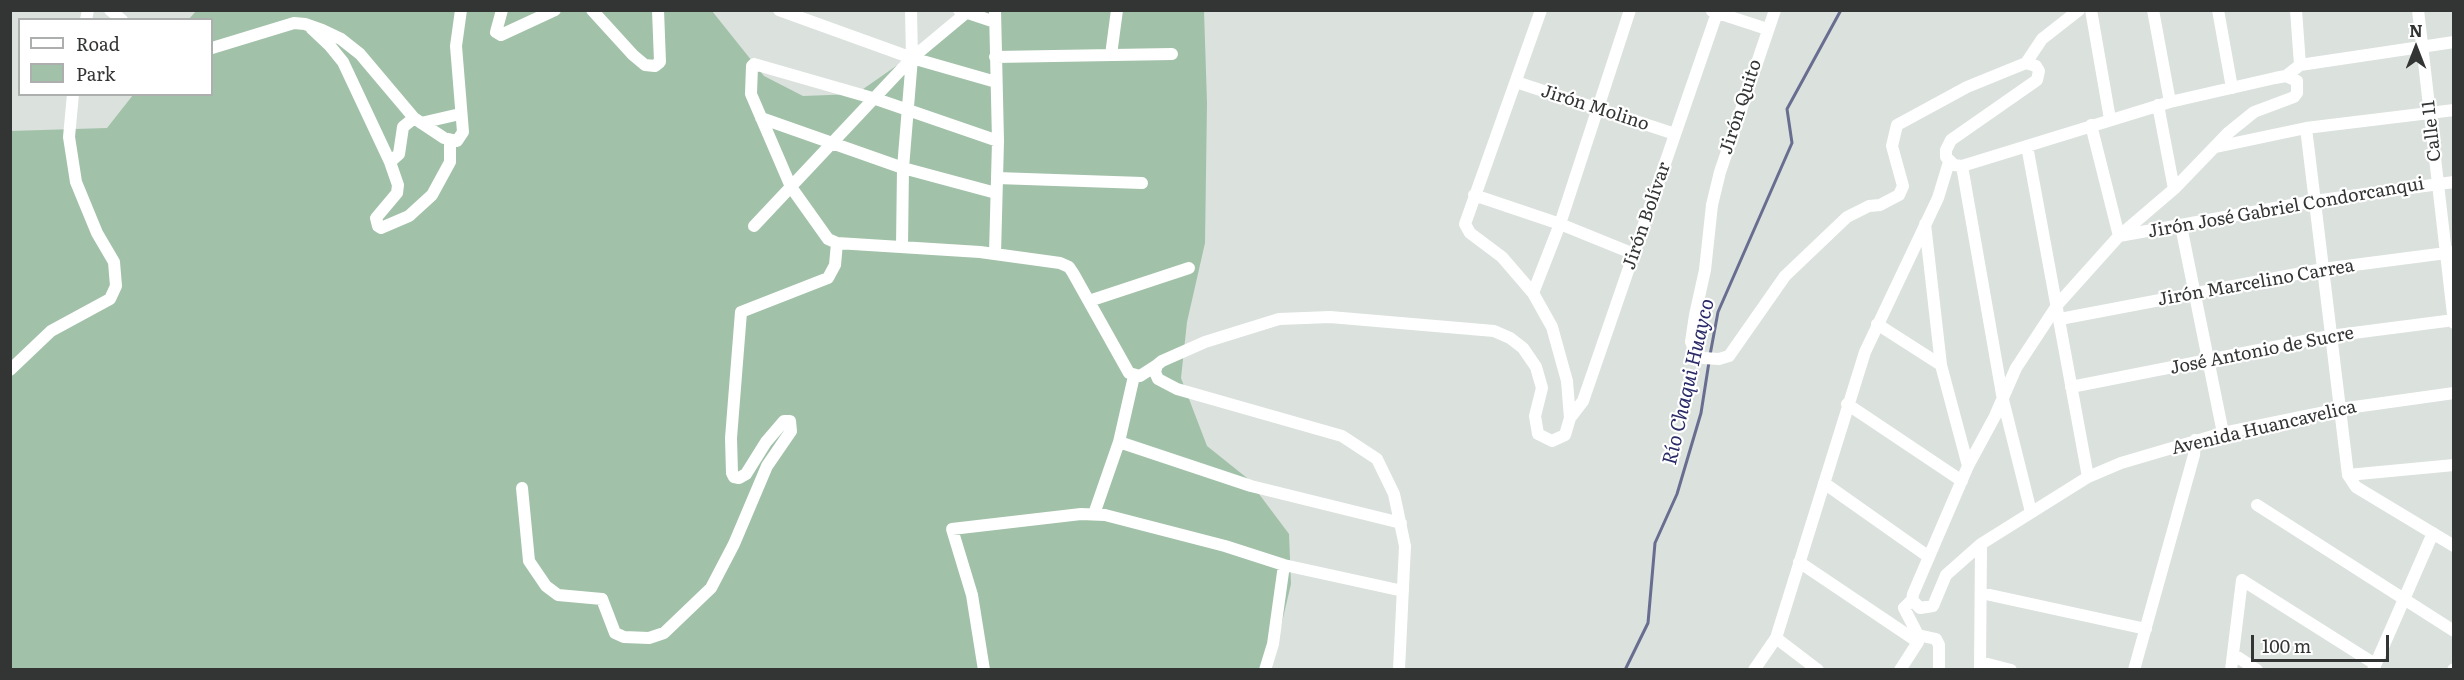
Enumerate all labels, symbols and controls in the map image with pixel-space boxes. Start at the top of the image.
legend [18,18,213,96]
north arrow [2386,18,2446,78]
text: N [2409,18,2423,42]
text: Road [76,30,120,57]
street label: Jirón Quito [1716,57,1766,157]
text: Park [76,60,115,87]
street label: Jirón Molino [1538,80,1652,136]
street label: Calle 11 [2418,99,2446,163]
street label: Jirón Bolívar [1619,159,1675,273]
street label: Jirón José Gabriel Condorcanqui [2146,173,2426,243]
street label: Jirón Marcelino Carrea [2156,255,2356,311]
water label: Río Chaqui Huayco [1658,297,1720,467]
street label: José Antonio de Sucre [2168,323,2356,379]
street label: Avenida Huancavelica [2170,396,2358,460]
scale bar [2254,623,2392,661]
text: 100 m [2262,632,2311,659]

